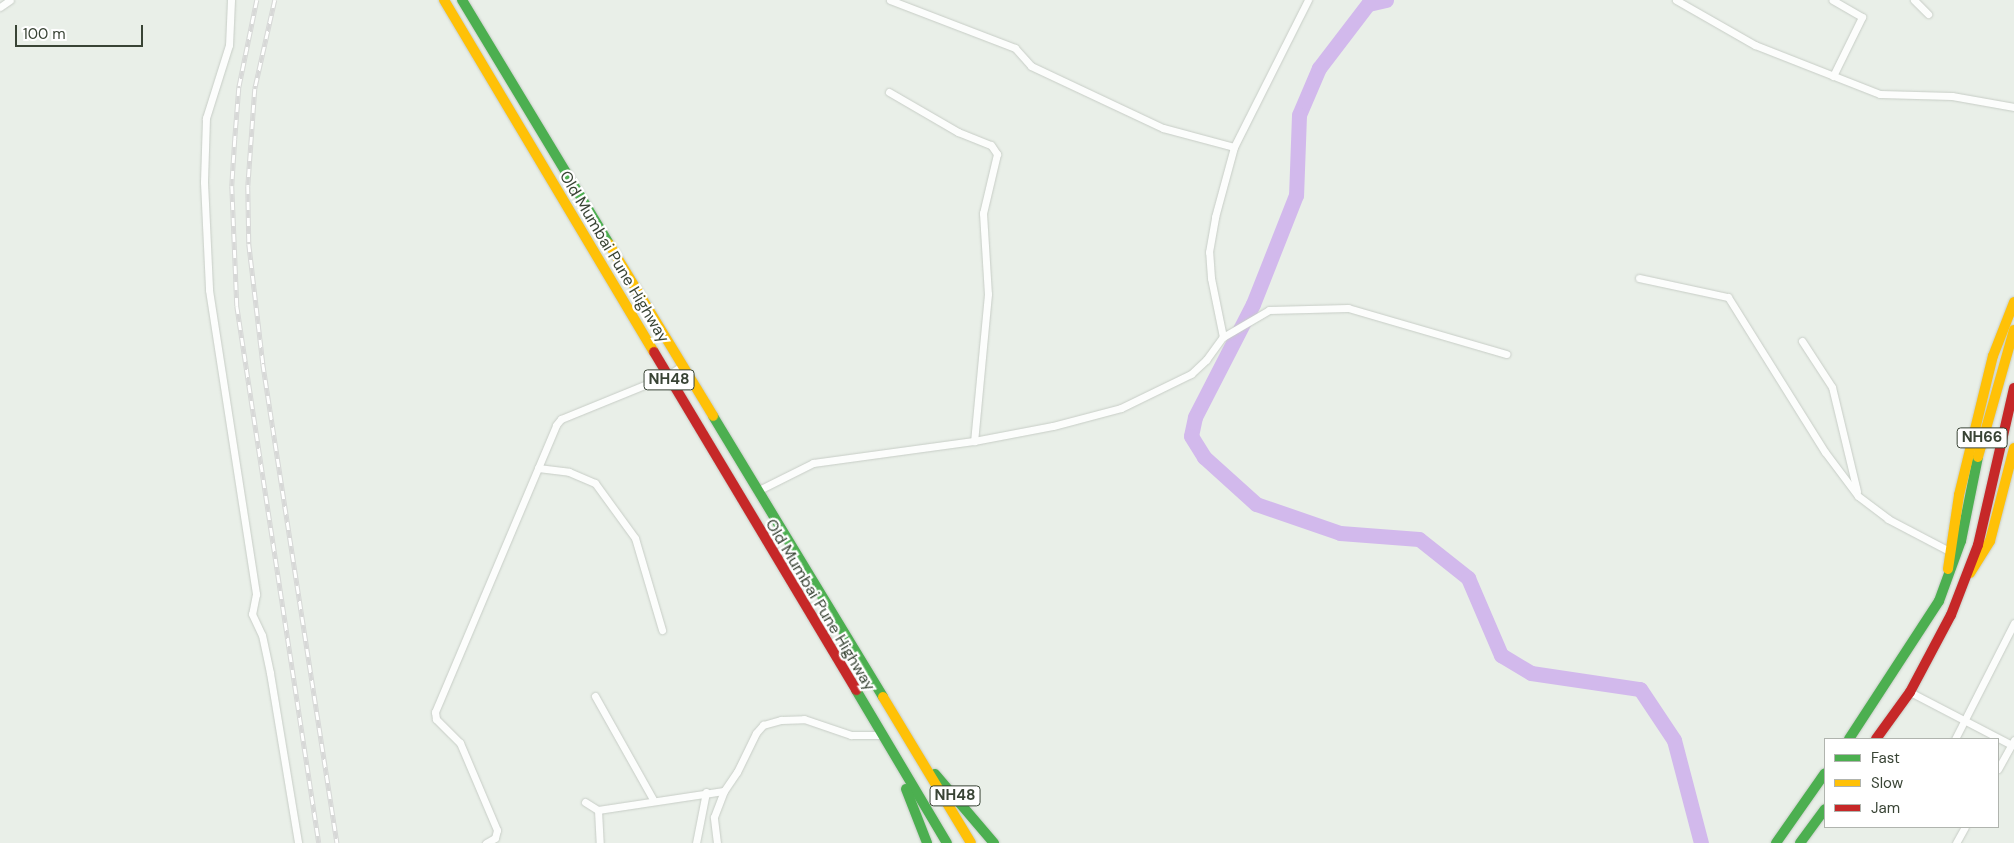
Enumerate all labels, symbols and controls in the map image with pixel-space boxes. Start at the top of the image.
scale bar [18,15,145,47]
text: 100 m [23,24,66,44]
street label: Old Mumbai Pune Highway [555,168,673,346]
road number: NH48 [643,368,695,392]
road number: NH66 [1956,426,2008,450]
street label: Old Mumbai Pune Highway [761,516,879,694]
legend [1824,738,1999,828]
text: Fast [1871,748,1900,768]
text: Slow [1871,773,1903,793]
road number: NH48 [929,784,981,808]
text: Jam [1871,798,1900,818]

